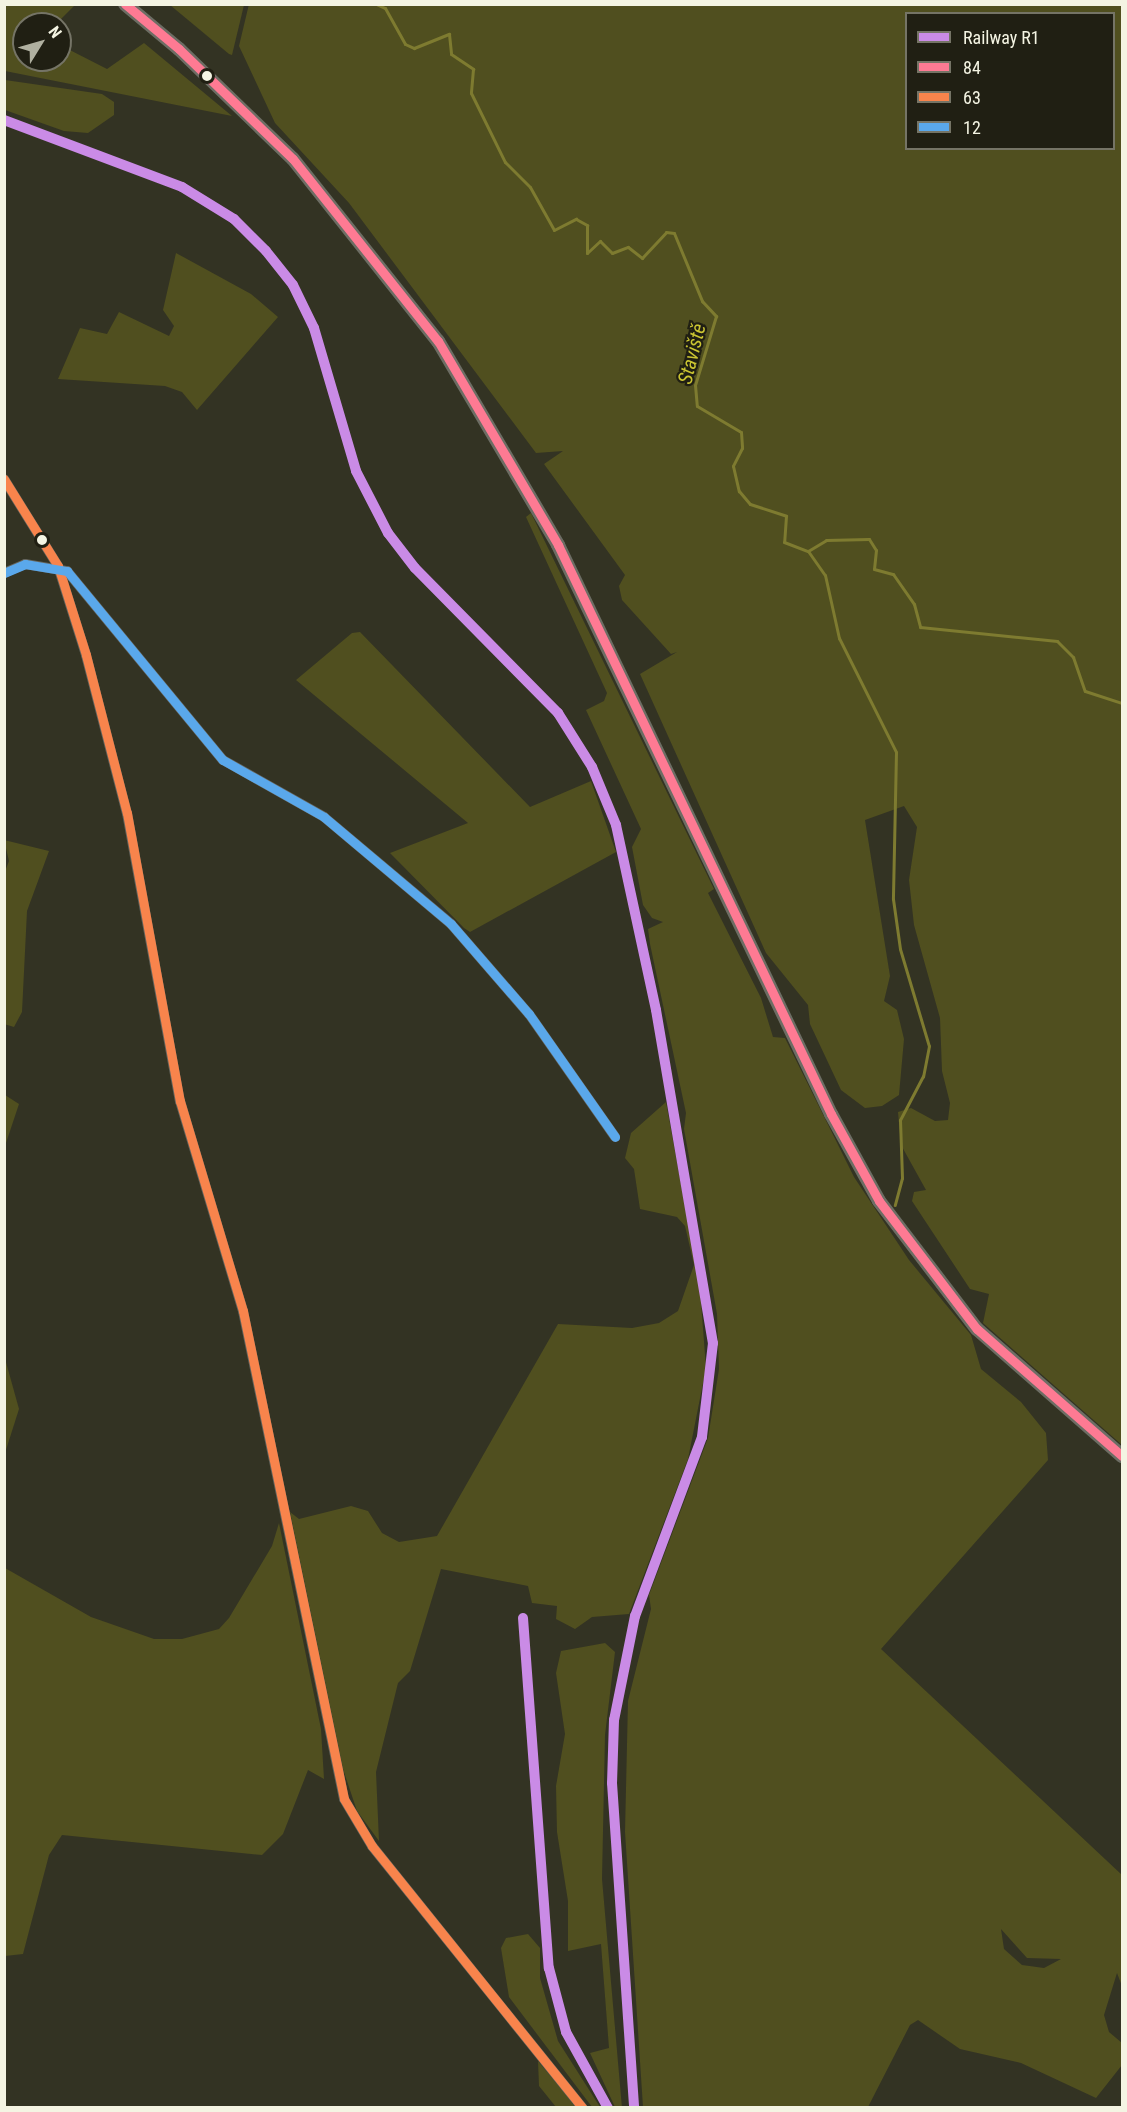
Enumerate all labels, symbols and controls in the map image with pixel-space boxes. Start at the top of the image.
north arrow [12,12,72,72]
legend [905,12,1115,150]
text: N [45,22,66,42]
text: Railway R1 [963,27,1040,48]
text: 84 [963,57,981,78]
unlabelled marker [201,70,213,82]
text: 63 [963,87,981,108]
text: 12 [963,117,981,138]
water label: Staviště [673,321,711,387]
unlabelled marker [36,534,48,546]

